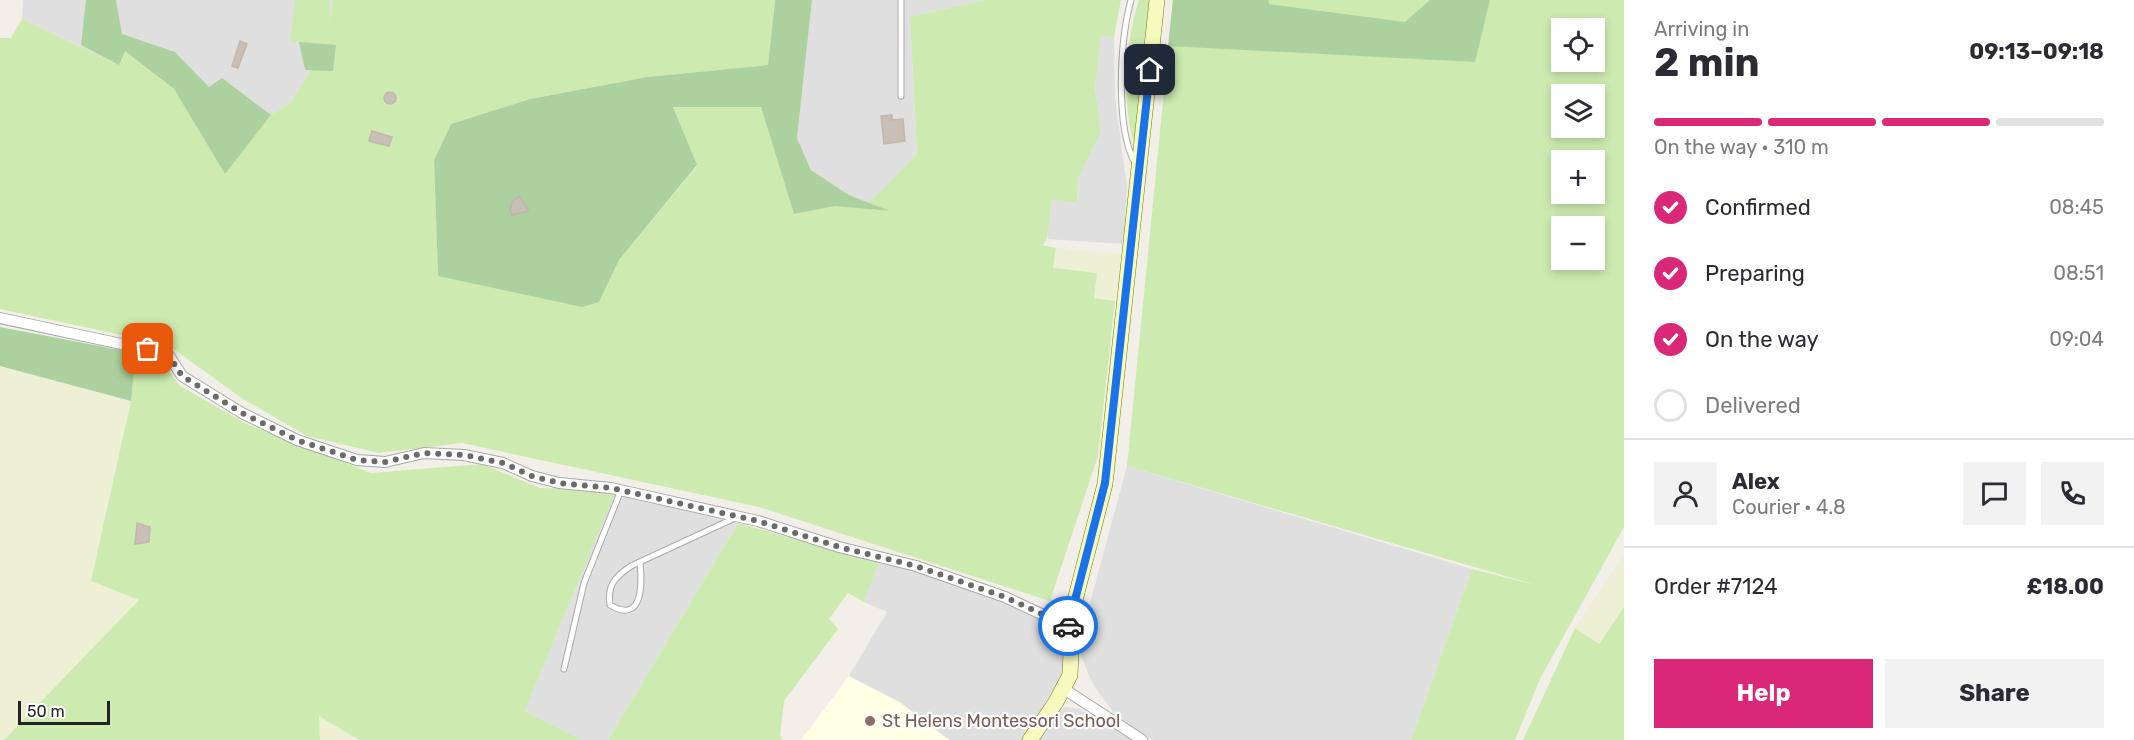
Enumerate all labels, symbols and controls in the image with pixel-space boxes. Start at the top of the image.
text: Arriving in [1654,17,1749,41]
map controls [1551,18,1605,270]
button: locate [1551,18,1605,72]
text: 09:13–09:18 [1969,38,2104,65]
text: 2 min [1654,40,1760,86]
pin [1124,44,1175,95]
icon: home [1133,53,1166,86]
button: layers [1551,84,1605,138]
text: On the way · 310 m [1654,135,1829,159]
button: + [1551,150,1605,204]
icon: check [1654,191,1687,224]
text: Confirmed [1705,194,1811,221]
text: 08:45 [2049,195,2104,219]
button: − [1551,216,1605,270]
icon: check [1654,257,1687,290]
text: Preparing [1705,260,1805,287]
text: 08:51 [2053,261,2104,285]
pin [122,323,173,374]
icon: check [1654,323,1687,356]
text: On the way [1705,326,1819,353]
text: 09:04 [2049,327,2104,351]
icon: bag [131,332,164,365]
text: Delivered [1705,392,1801,419]
button: person [1654,462,1717,525]
button: chat [1963,462,2026,525]
button: phone [2041,462,2104,525]
text: Alex [1732,468,1780,495]
text: Courier · 4.8 [1732,495,1846,519]
text: Order #7124 [1654,573,1778,600]
text: £18.00 [2026,573,2104,600]
courier [1038,596,1098,656]
icon: car [1052,610,1085,643]
button: Help [1654,659,1873,728]
button: Share [1885,659,2104,728]
scale bar [18,698,110,726]
text: 50 m [27,702,65,721]
place label: St Helens Montessori School [882,710,1120,732]
marker: St Helens Montessori School [863,714,877,728]

